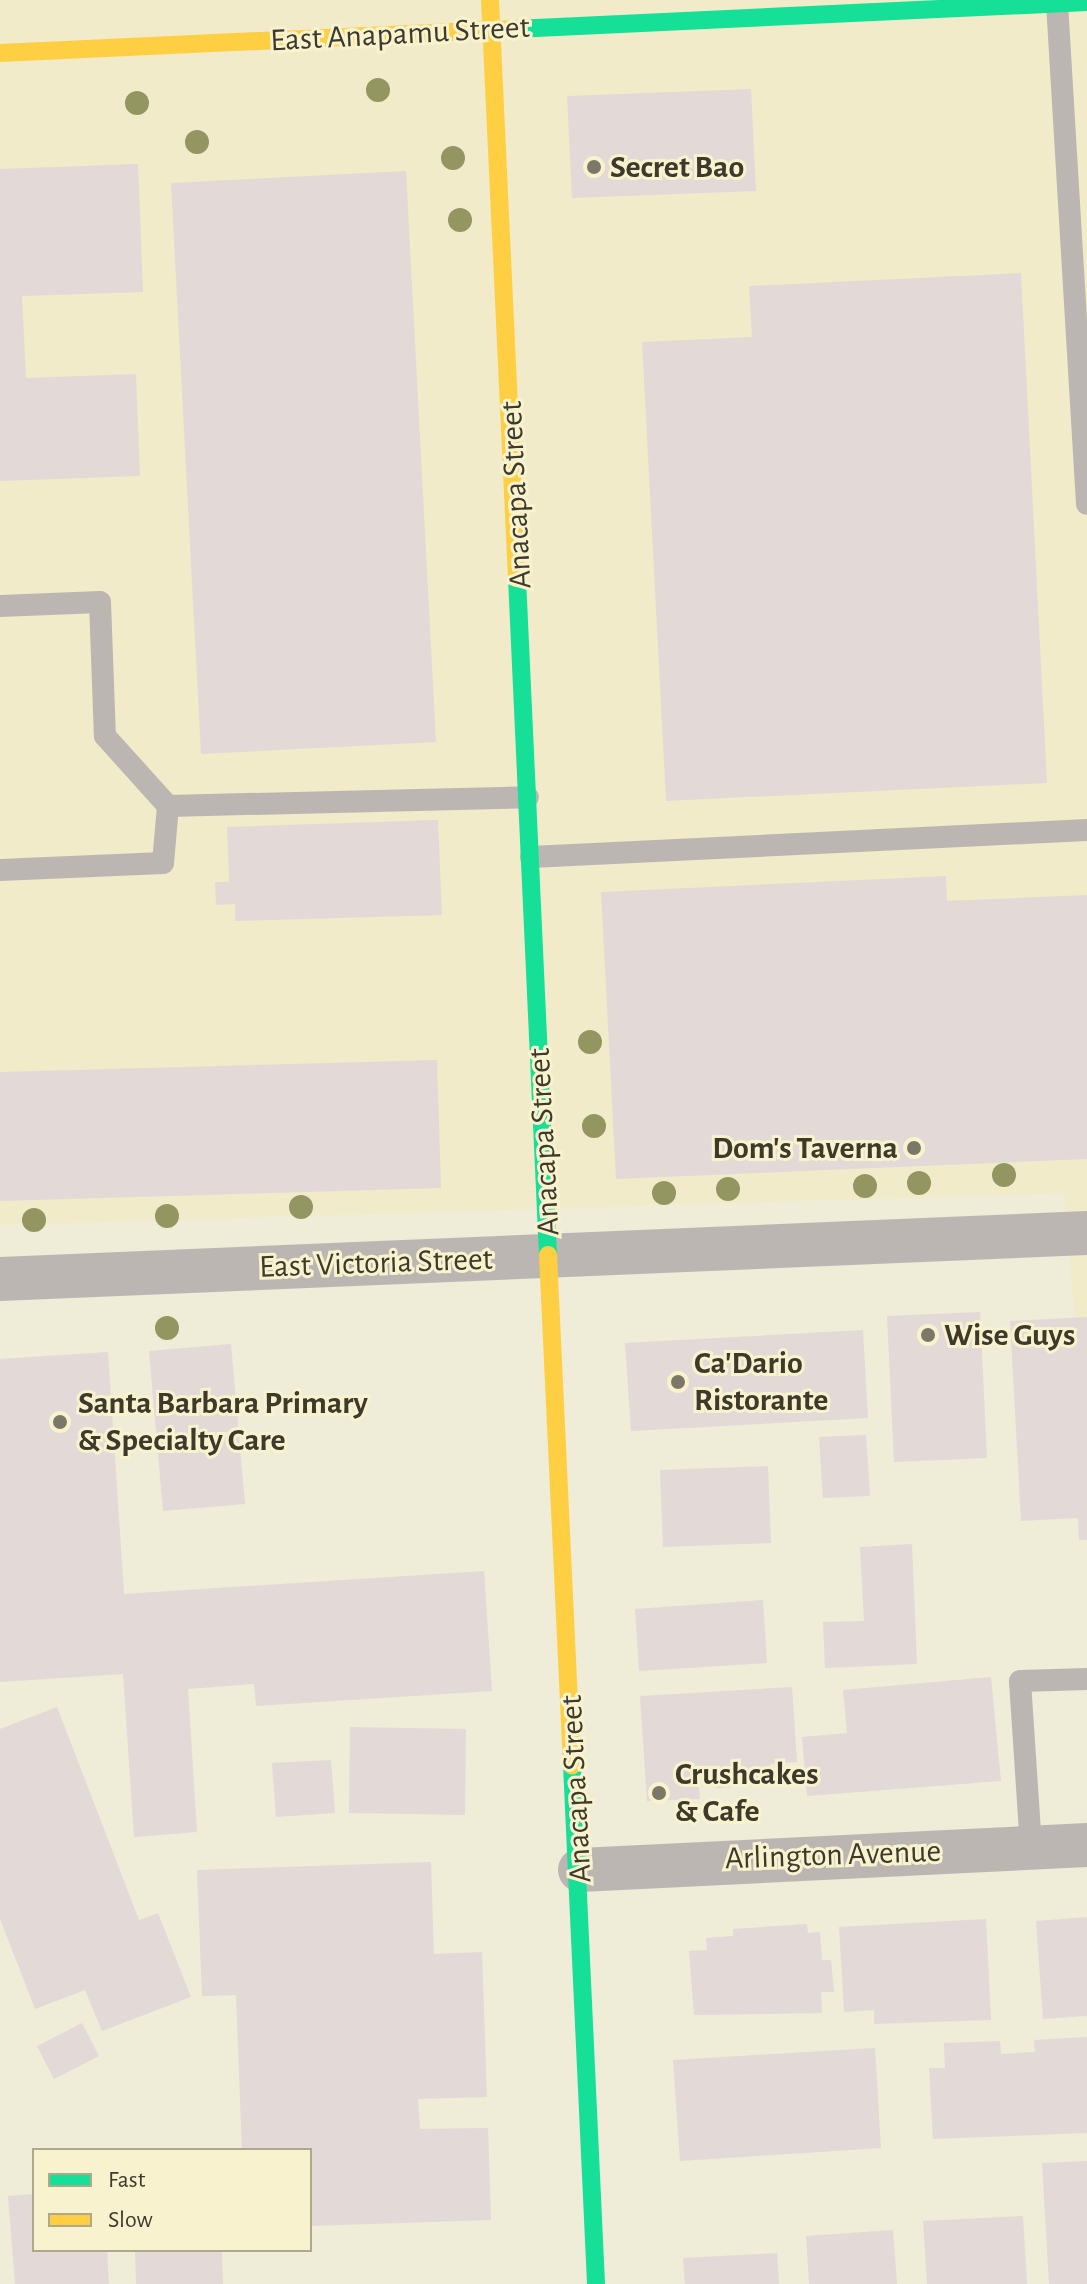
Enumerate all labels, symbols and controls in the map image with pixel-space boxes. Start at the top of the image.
street label: East Anapamu Street [269,8,531,60]
place label: Secret Bao [610,148,744,186]
marker: Secret Bao [585,158,603,176]
street label: Anacapa Street [492,400,540,590]
street label: Anacapa Street [520,1047,568,1237]
place label: Dom's Taverna [712,1129,898,1167]
marker: Dom's Taverna [905,1139,923,1157]
street label: East Victoria Street [259,1240,493,1286]
place label: Wise Guys [944,1316,1075,1354]
marker: Wise Guys [919,1326,937,1344]
place label: Ca'Dario Ristorante [694,1345,828,1420]
marker: Ca'Dario Ristorante [669,1373,687,1391]
place label: Santa Barbara Primary & Specialty Care [78,1385,368,1460]
marker: Santa Barbara Primary & Specialty Care [49,1411,71,1433]
street label: Anacapa Street [552,1694,600,1884]
place label: Crushcakes & Cafe [675,1756,818,1831]
marker: Crushcakes & Cafe [650,1784,668,1802]
street label: Arlington Avenue [724,1832,942,1878]
legend [32,2148,312,2252]
text: Fast [108,2168,145,2192]
text: Slow [108,2208,153,2232]

